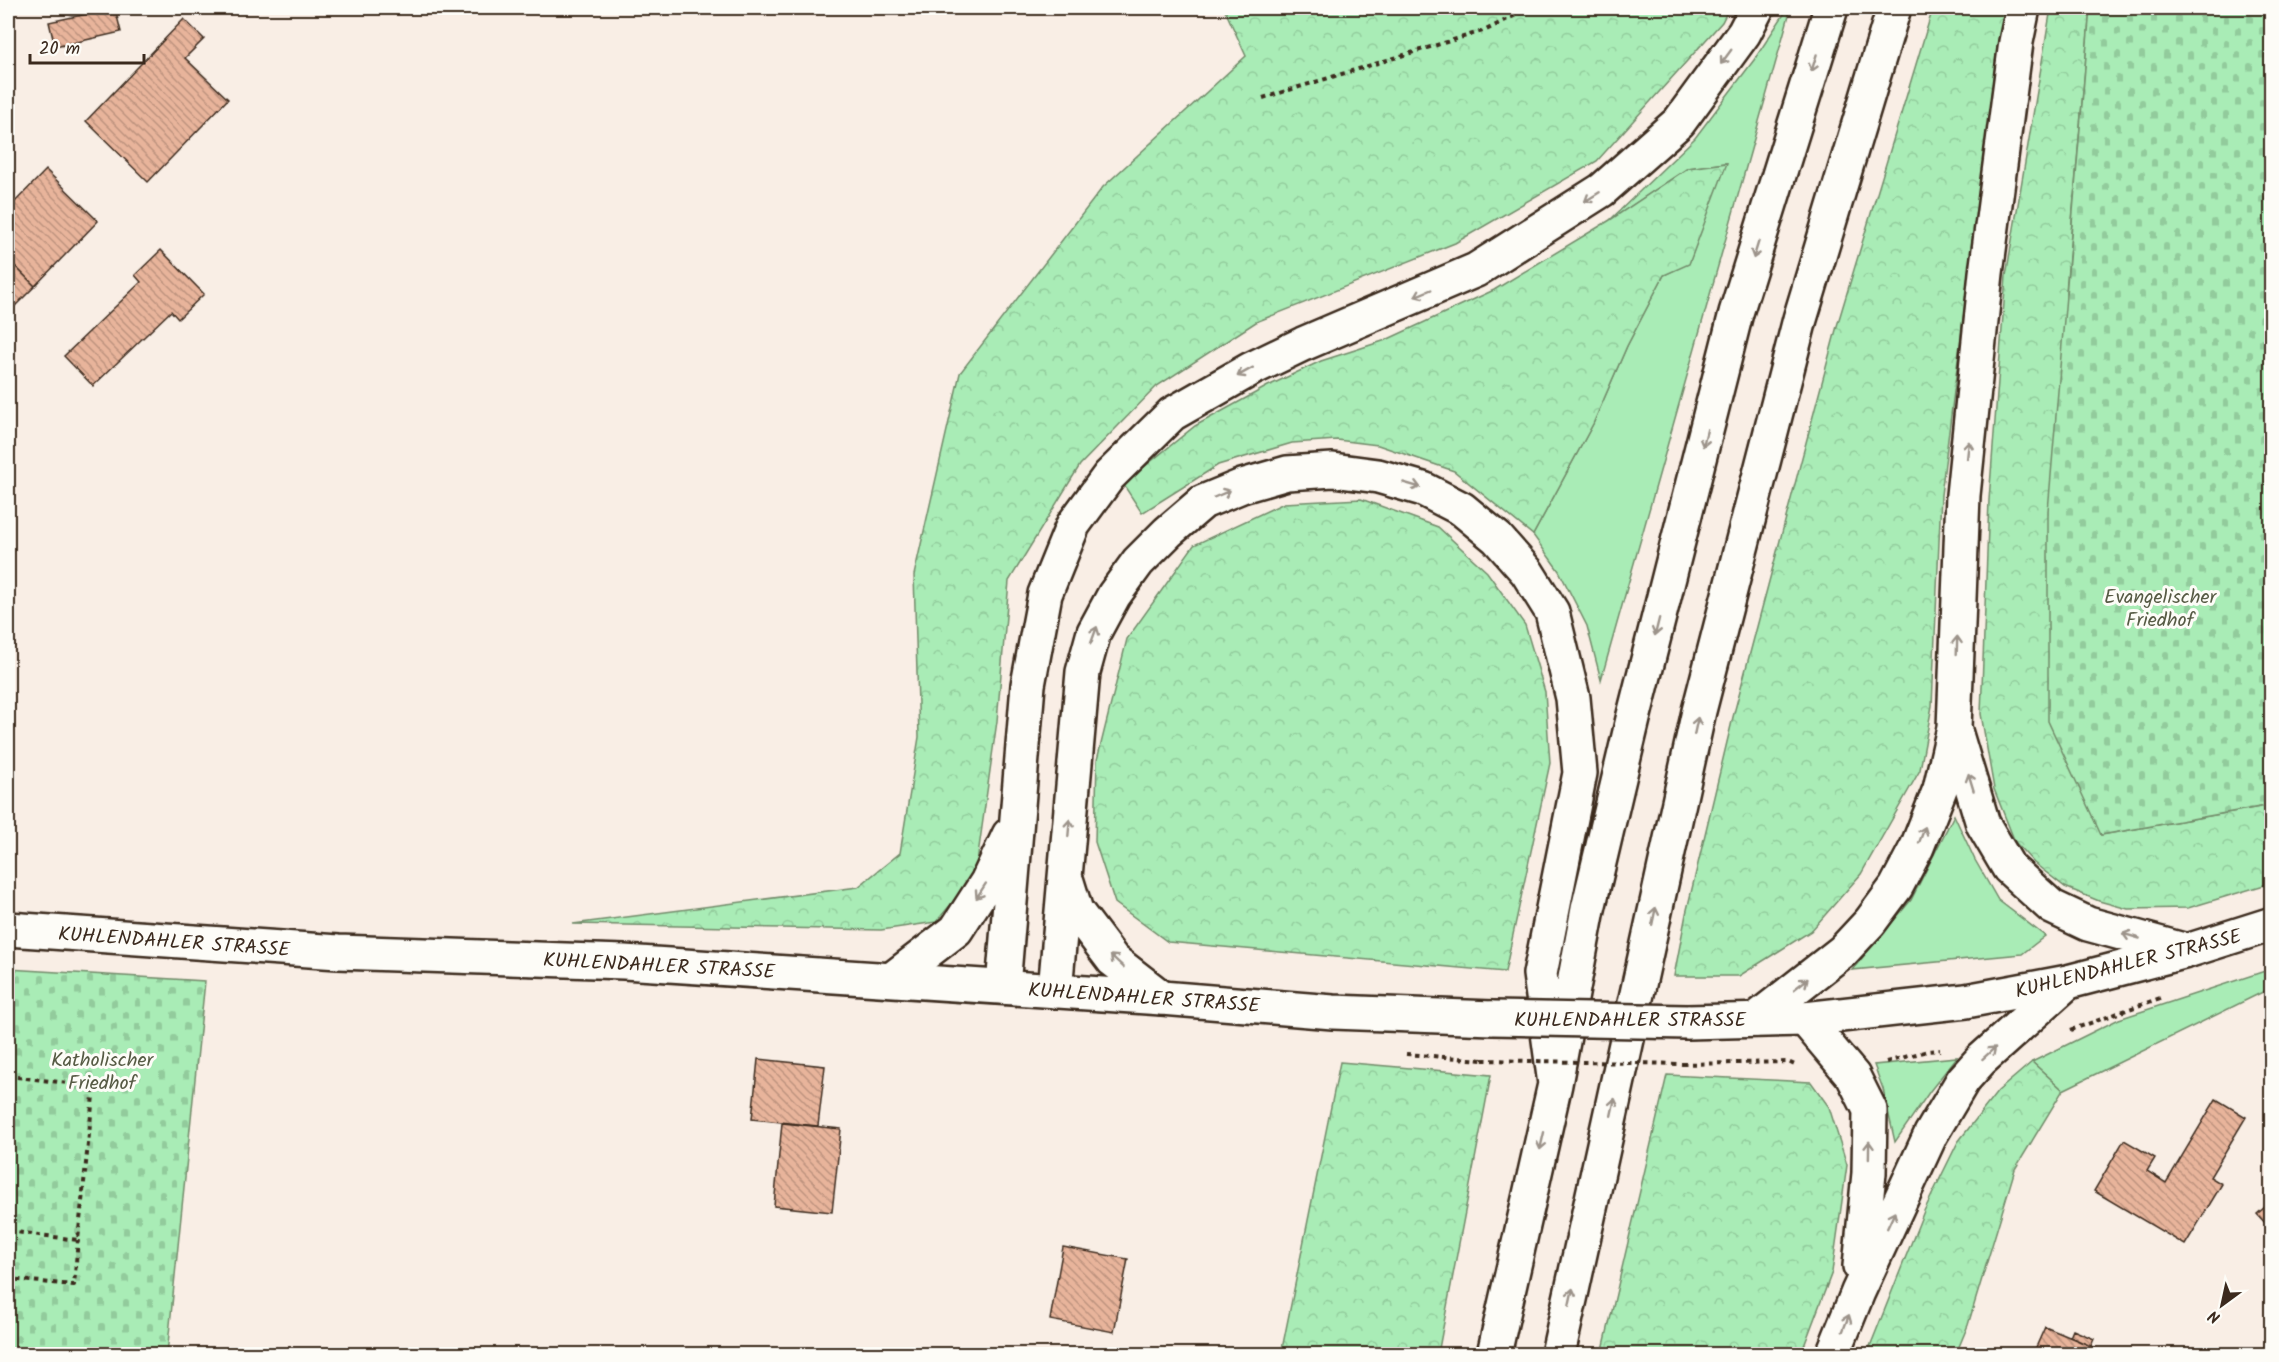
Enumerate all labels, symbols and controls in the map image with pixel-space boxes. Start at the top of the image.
scale bar [30,27,144,65]
text: 20 m [39,35,80,64]
one-way arrow [1720,48,1732,64]
one-way arrow [1808,53,1819,72]
one-way arrow [1584,191,1601,203]
one-way arrow [1750,240,1761,259]
one-way arrow [1415,288,1433,299]
one-way arrow [1237,366,1254,378]
one-way arrow [1698,428,1710,447]
one-way arrow [1963,441,1974,461]
one-way arrow [1402,480,1421,492]
one-way arrow [1213,488,1231,499]
park label: Evangelischer Friedhof [2104,582,2217,637]
one-way arrow [1650,617,1662,636]
one-way arrow [1089,626,1100,645]
one-way arrow [1952,635,1963,655]
one-way arrow [1691,717,1702,736]
one-way arrow [1965,773,1976,792]
one-way arrow [1064,818,1075,838]
one-way arrow [1917,826,1928,845]
one-way arrow [975,882,987,899]
one-way arrow [1649,907,1660,927]
street label: KUHLENDAHLER STRASSE [57,919,292,967]
street label: KUHLENDAHLER STRASSE [2012,921,2246,1009]
one-way arrow [2122,929,2141,941]
street label: KUHLENDAHLER STRASSE [542,945,777,989]
one-way arrow [1109,954,1124,968]
street label: KUHLENDAHLER STRASSE [1027,975,1262,1023]
one-way arrow [1793,977,1809,990]
street label: KUHLENDAHLER STRASSE [1514,1005,1747,1037]
park label: Katholischer Friedhof [51,1045,154,1100]
one-way arrow [1981,1046,1996,1060]
one-way arrow [1608,1098,1619,1117]
one-way arrow [1536,1131,1547,1151]
one-way arrow [1863,1140,1875,1160]
one-way arrow [1886,1211,1898,1229]
north arrow [2192,1275,2252,1335]
one-way arrow [1566,1288,1577,1308]
text: N [2204,1303,2226,1330]
one-way arrow [1841,1314,1852,1333]

